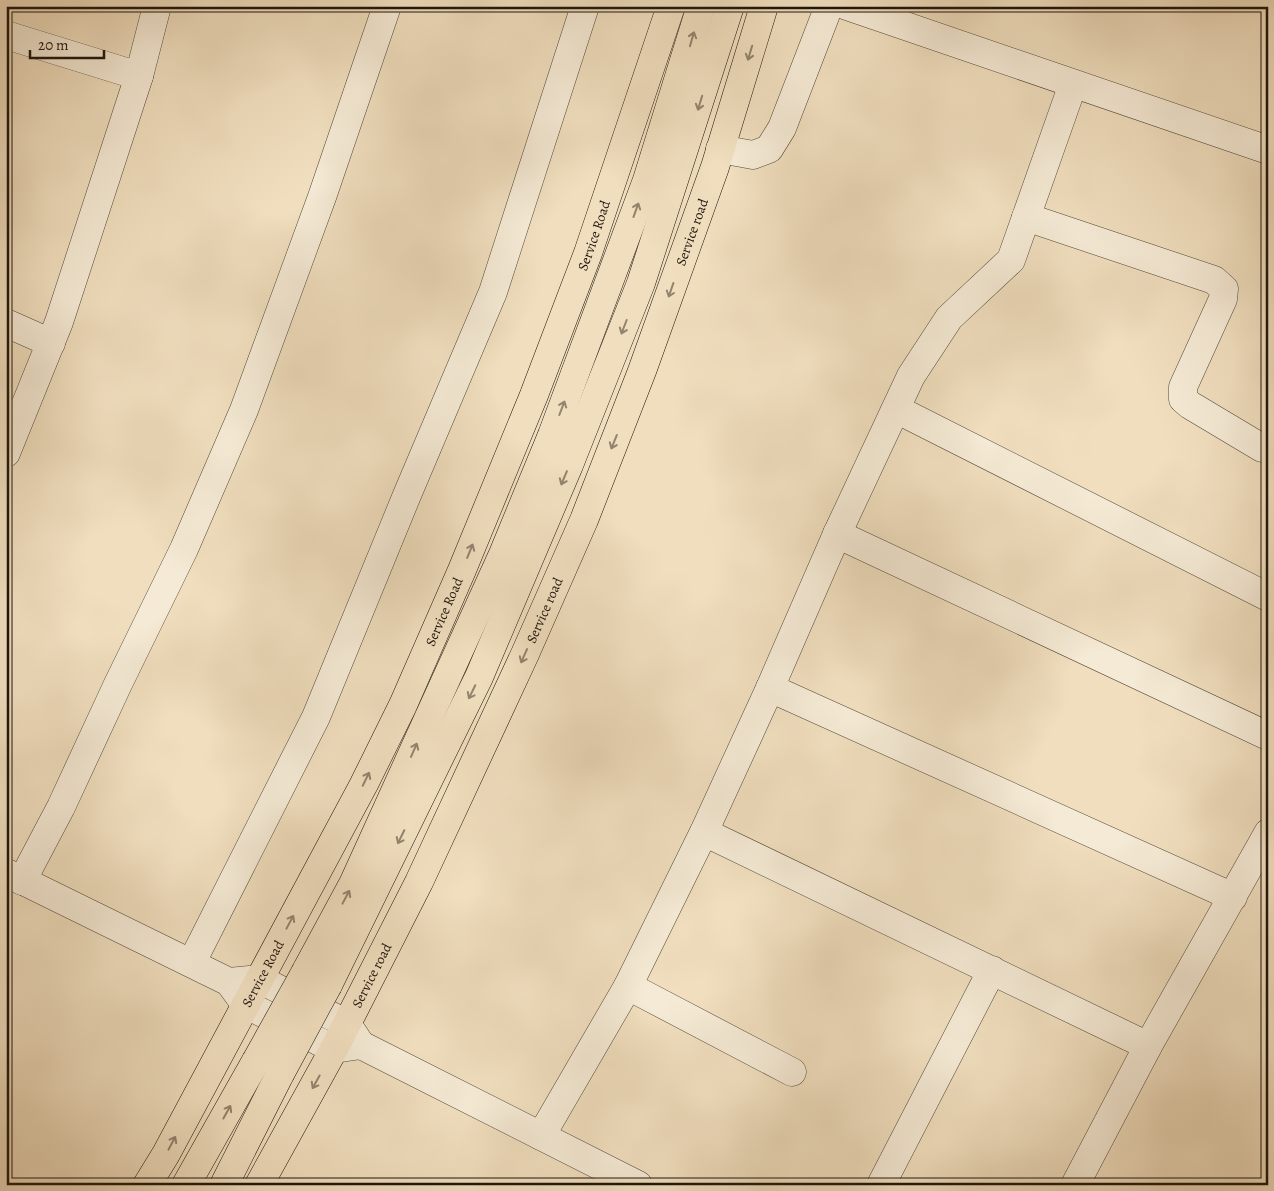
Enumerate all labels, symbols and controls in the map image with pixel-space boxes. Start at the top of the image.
scale bar [30,28,104,60]
one-way arrow [687,31,697,47]
text: 20 m [38,35,69,55]
one-way arrow [744,44,754,60]
one-way arrow [695,95,704,110]
street label: Service road [671,195,713,268]
street label: Service Road [573,197,615,273]
one-way arrow [632,203,641,218]
one-way arrow [666,282,675,297]
one-way arrow [619,319,628,334]
one-way arrow [558,401,567,416]
one-way arrow [609,434,619,449]
one-way arrow [559,470,568,485]
one-way arrow [465,544,475,559]
street label: Service Road [420,574,467,649]
street label: Service road [521,574,567,646]
one-way arrow [518,648,528,663]
one-way arrow [467,684,477,699]
one-way arrow [410,743,420,758]
one-way arrow [362,772,372,787]
one-way arrow [396,830,406,845]
one-way arrow [342,891,352,905]
one-way arrow [285,916,295,930]
street label: Service Road [237,936,288,1010]
street label: Service road [347,939,396,1011]
one-way arrow [311,1075,321,1090]
one-way arrow [223,1105,233,1119]
one-way arrow [168,1136,177,1151]

